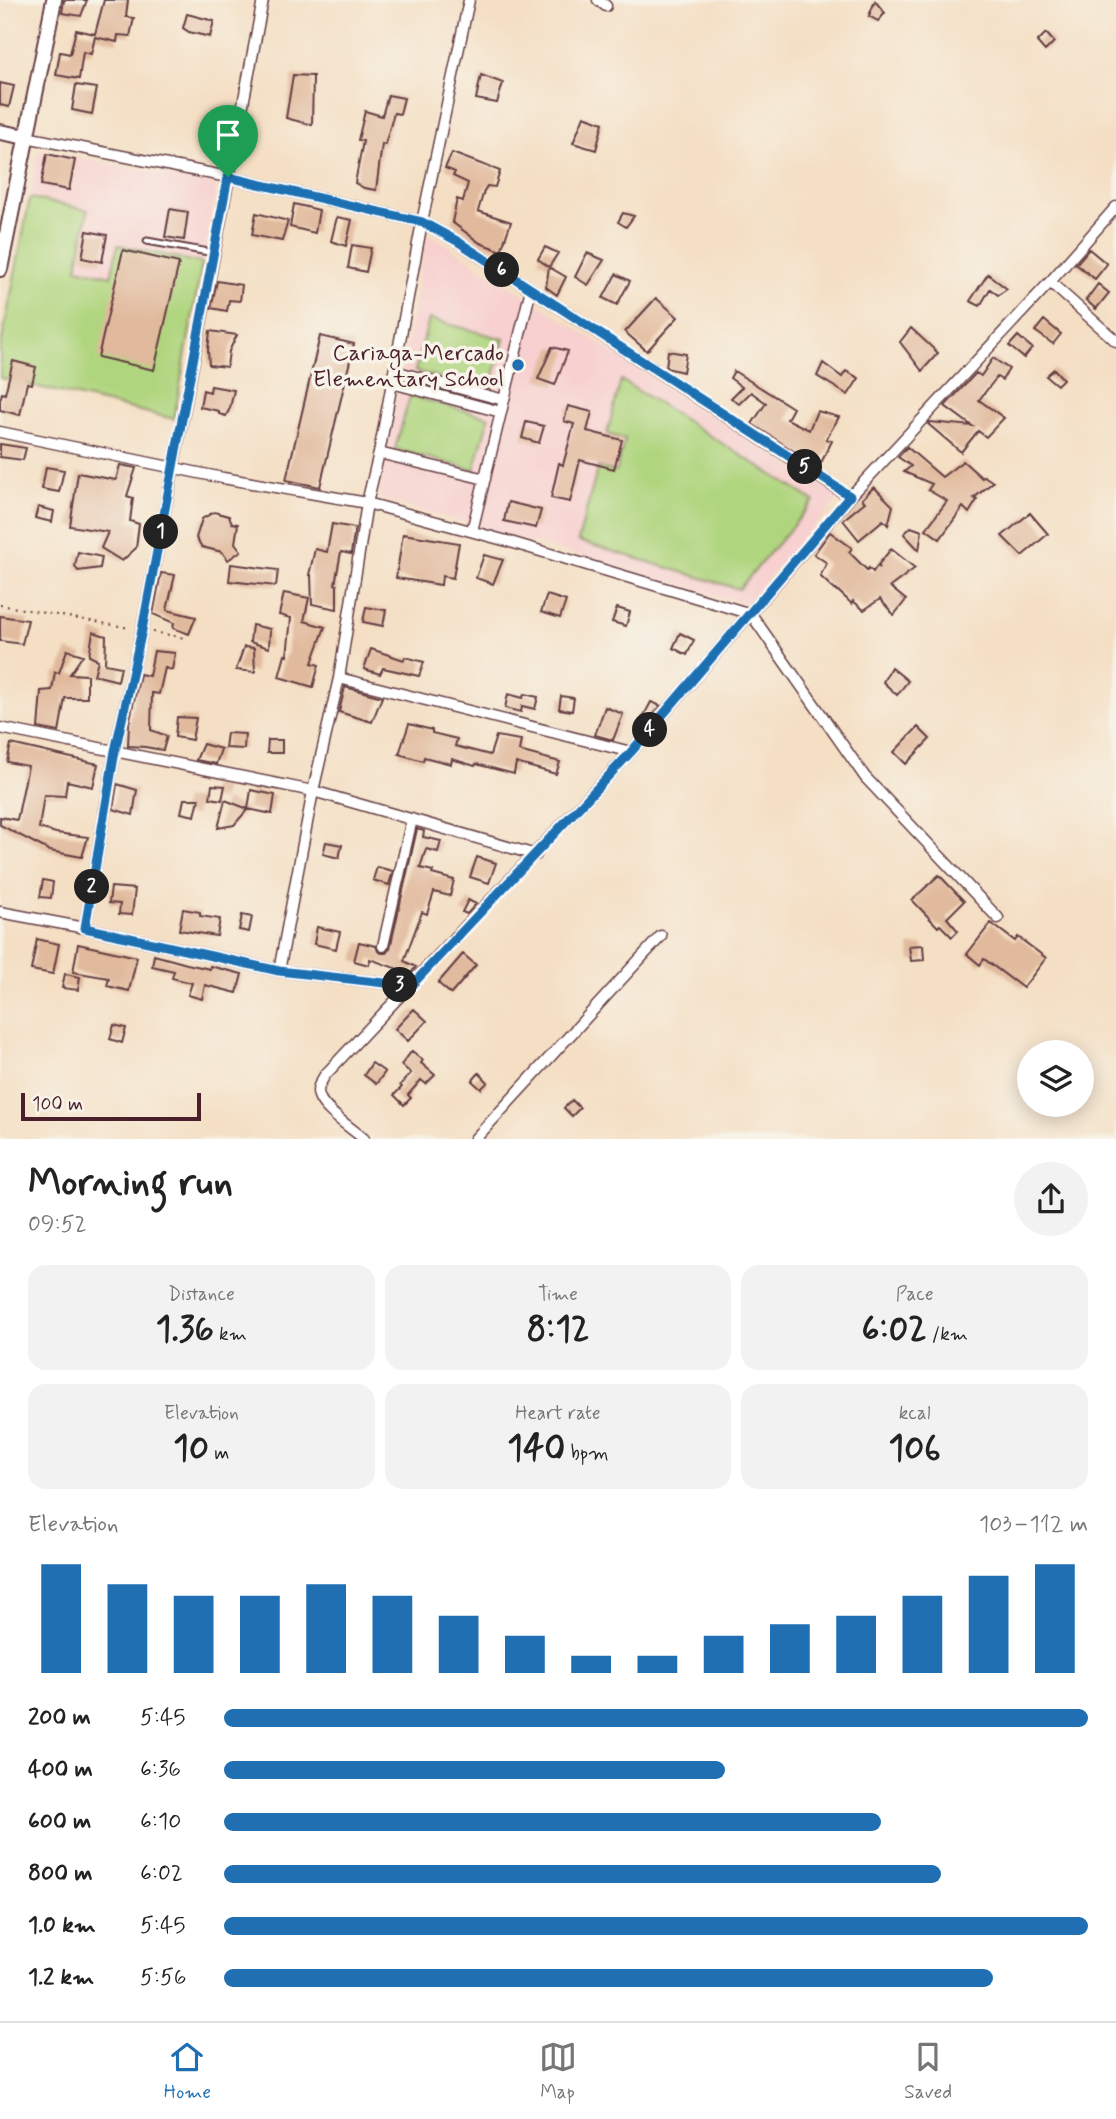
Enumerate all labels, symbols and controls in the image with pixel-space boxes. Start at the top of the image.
pin [198,105,258,177]
icon: arrive [209,116,247,154]
pin: 6 [484,252,520,288]
text: 6 [497,257,506,282]
place label: Cariaga-Mercado Elementary School [313,339,504,395]
marker: Cariaga-Mercado Elementary School [510,357,526,373]
pin: 5 [788,449,822,484]
text: 5 [799,454,810,479]
pin: 1 [144,514,178,550]
text: 1 [156,519,165,544]
pin: 4 [632,712,668,748]
text: 4 [644,717,655,742]
pin: 2 [74,870,110,904]
text: 2 [87,874,96,899]
pin: 3 [382,968,418,1002]
text: 3 [395,972,404,997]
map controls [1017,1040,1094,1117]
button: layers [1017,1040,1094,1117]
scale bar [21,1090,201,1122]
text: 100 m [32,1092,83,1117]
text: Morning run [28,1159,233,1208]
button: share [1014,1162,1088,1236]
text: 09:52 [28,1210,87,1240]
text: Distance [168,1282,235,1307]
text: Time [538,1282,578,1307]
text: Pace [896,1282,934,1307]
text: 1.36 [156,1307,214,1353]
text: 8:12 [526,1307,590,1353]
text: 6:02 [861,1307,927,1353]
text: km [214,1322,247,1347]
text: /km [927,1322,968,1347]
text: Elevation [164,1401,239,1426]
text: Heart rate [515,1401,601,1426]
text: kcal [899,1401,931,1426]
text: 10 [173,1426,209,1472]
text: 140 [507,1426,565,1472]
text: 106 [889,1426,941,1472]
text: m [209,1441,229,1466]
text: bpm [565,1441,609,1466]
text: Elevation [28,1510,119,1540]
text: 103–112 m [979,1510,1088,1540]
text: 200 m [28,1703,91,1733]
text: 5:45 [140,1703,186,1733]
text: 400 m [28,1755,93,1785]
text: 6:36 [140,1755,181,1785]
text: 600 m [28,1807,91,1837]
text: 6:10 [140,1807,181,1837]
text: 800 m [28,1859,92,1889]
text: 6:02 [140,1859,183,1889]
text: 1.0 km [28,1911,96,1941]
text: 5:45 [140,1911,186,1941]
text: 1.2 km [28,1963,94,1993]
text: 5:56 [140,1963,186,1993]
tab: Home [164,2038,211,2105]
tab: Map [539,2038,577,2105]
tab: Saved [904,2038,952,2105]

